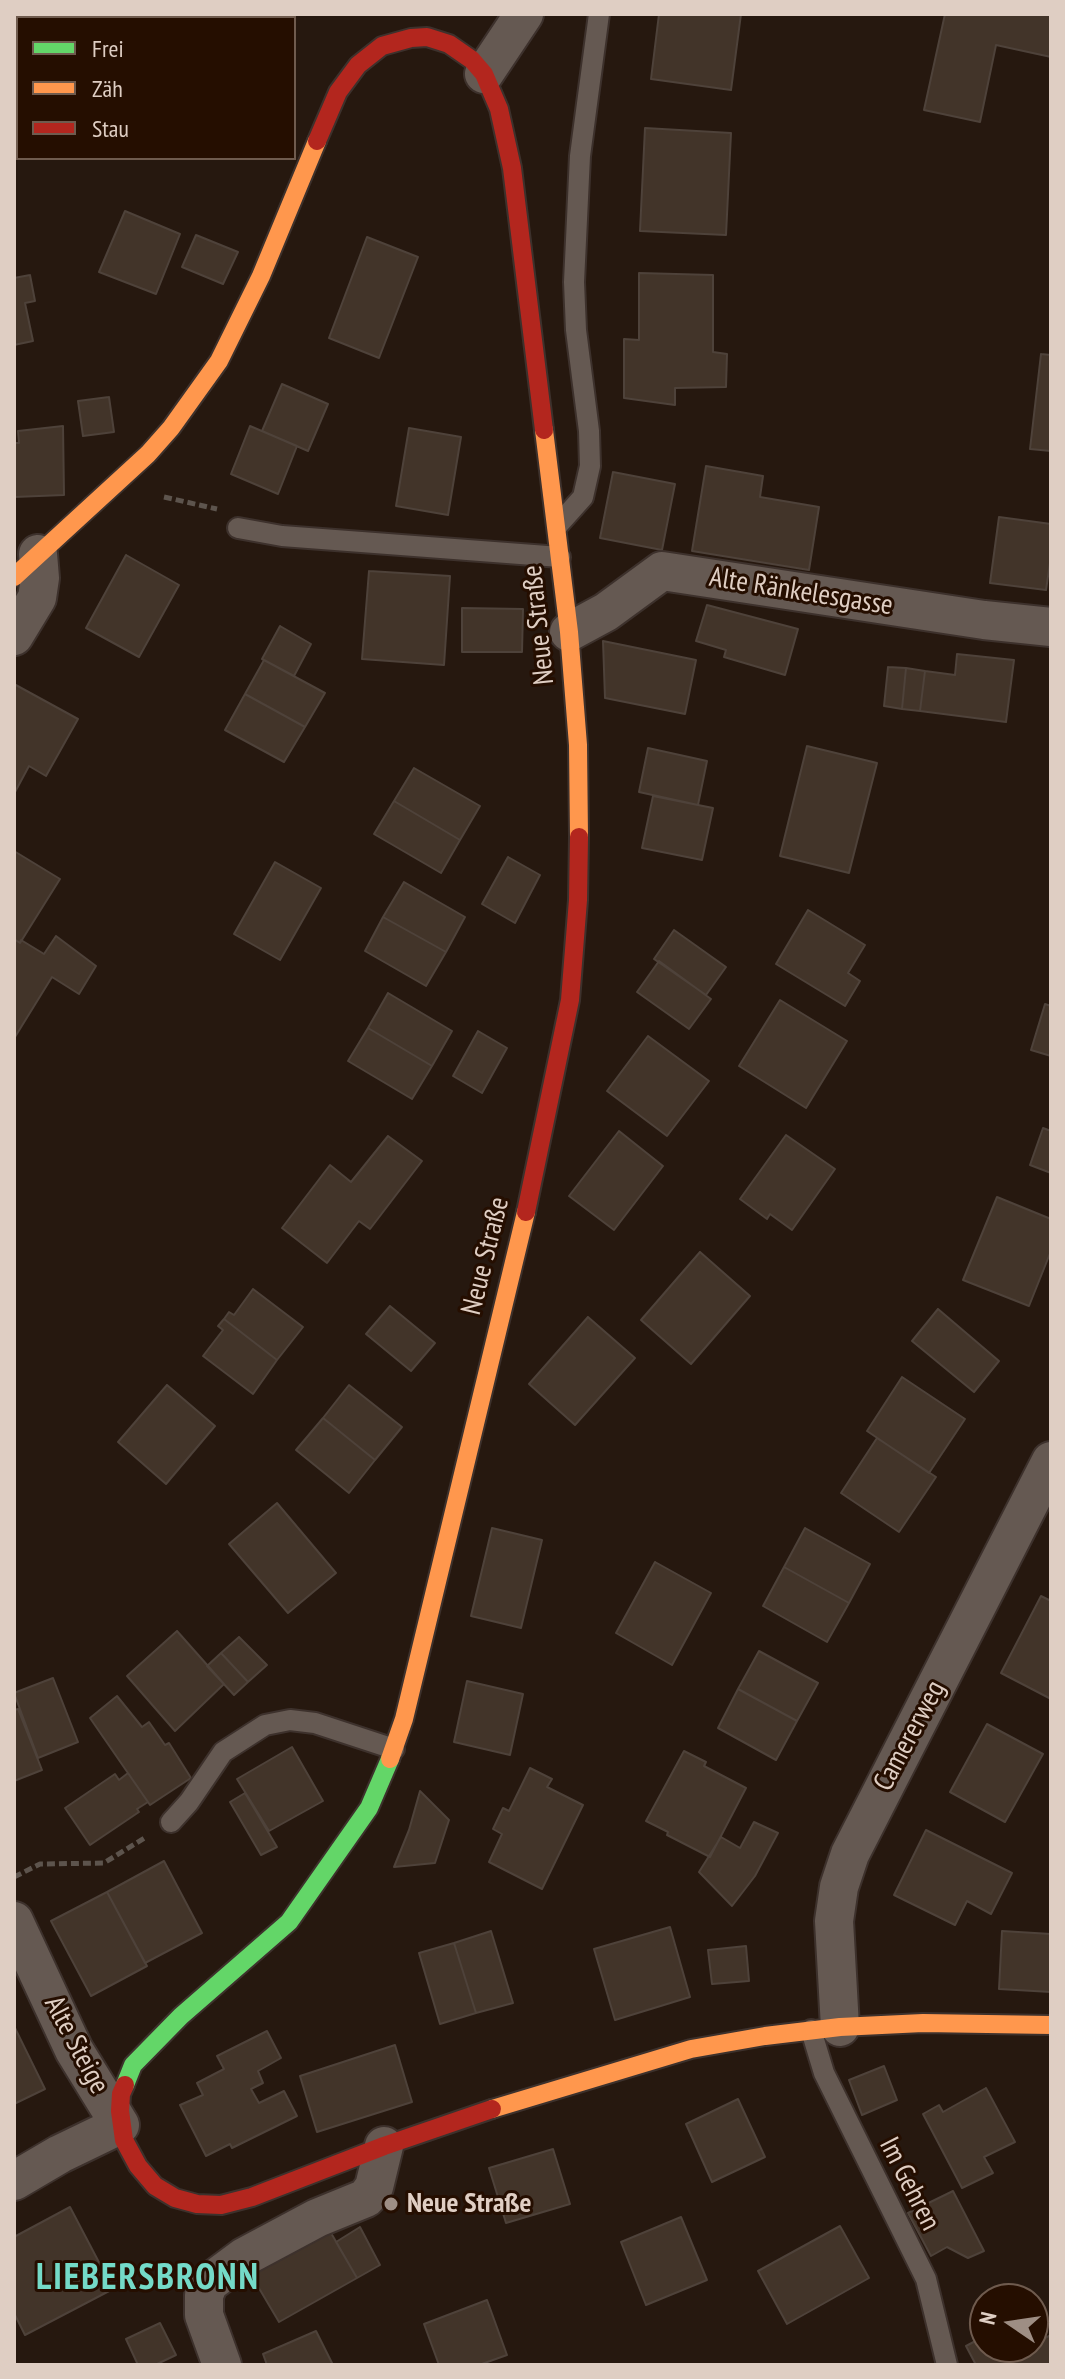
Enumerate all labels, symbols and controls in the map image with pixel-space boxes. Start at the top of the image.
legend [16,16,296,160]
text: Frei [92,33,124,64]
text: Zäh [92,73,123,104]
text: Stau [92,113,129,144]
street label: Alte Ränkelesgasse [707,561,895,623]
street label: Neue Straße [516,564,562,686]
street label: Neue Straße [455,1194,517,1318]
street label: Camererweg [867,1675,953,1797]
street label: Alte Steige [36,1991,116,2099]
street label: Im Gehren [871,2132,947,2236]
place label: Neue Straße [407,2187,531,2221]
marker: Neue Straße [382,2195,400,2213]
district label: LIEBERSBRONN [36,2257,260,2301]
north arrow [969,2283,1049,2363]
text: N [973,2309,1003,2327]

